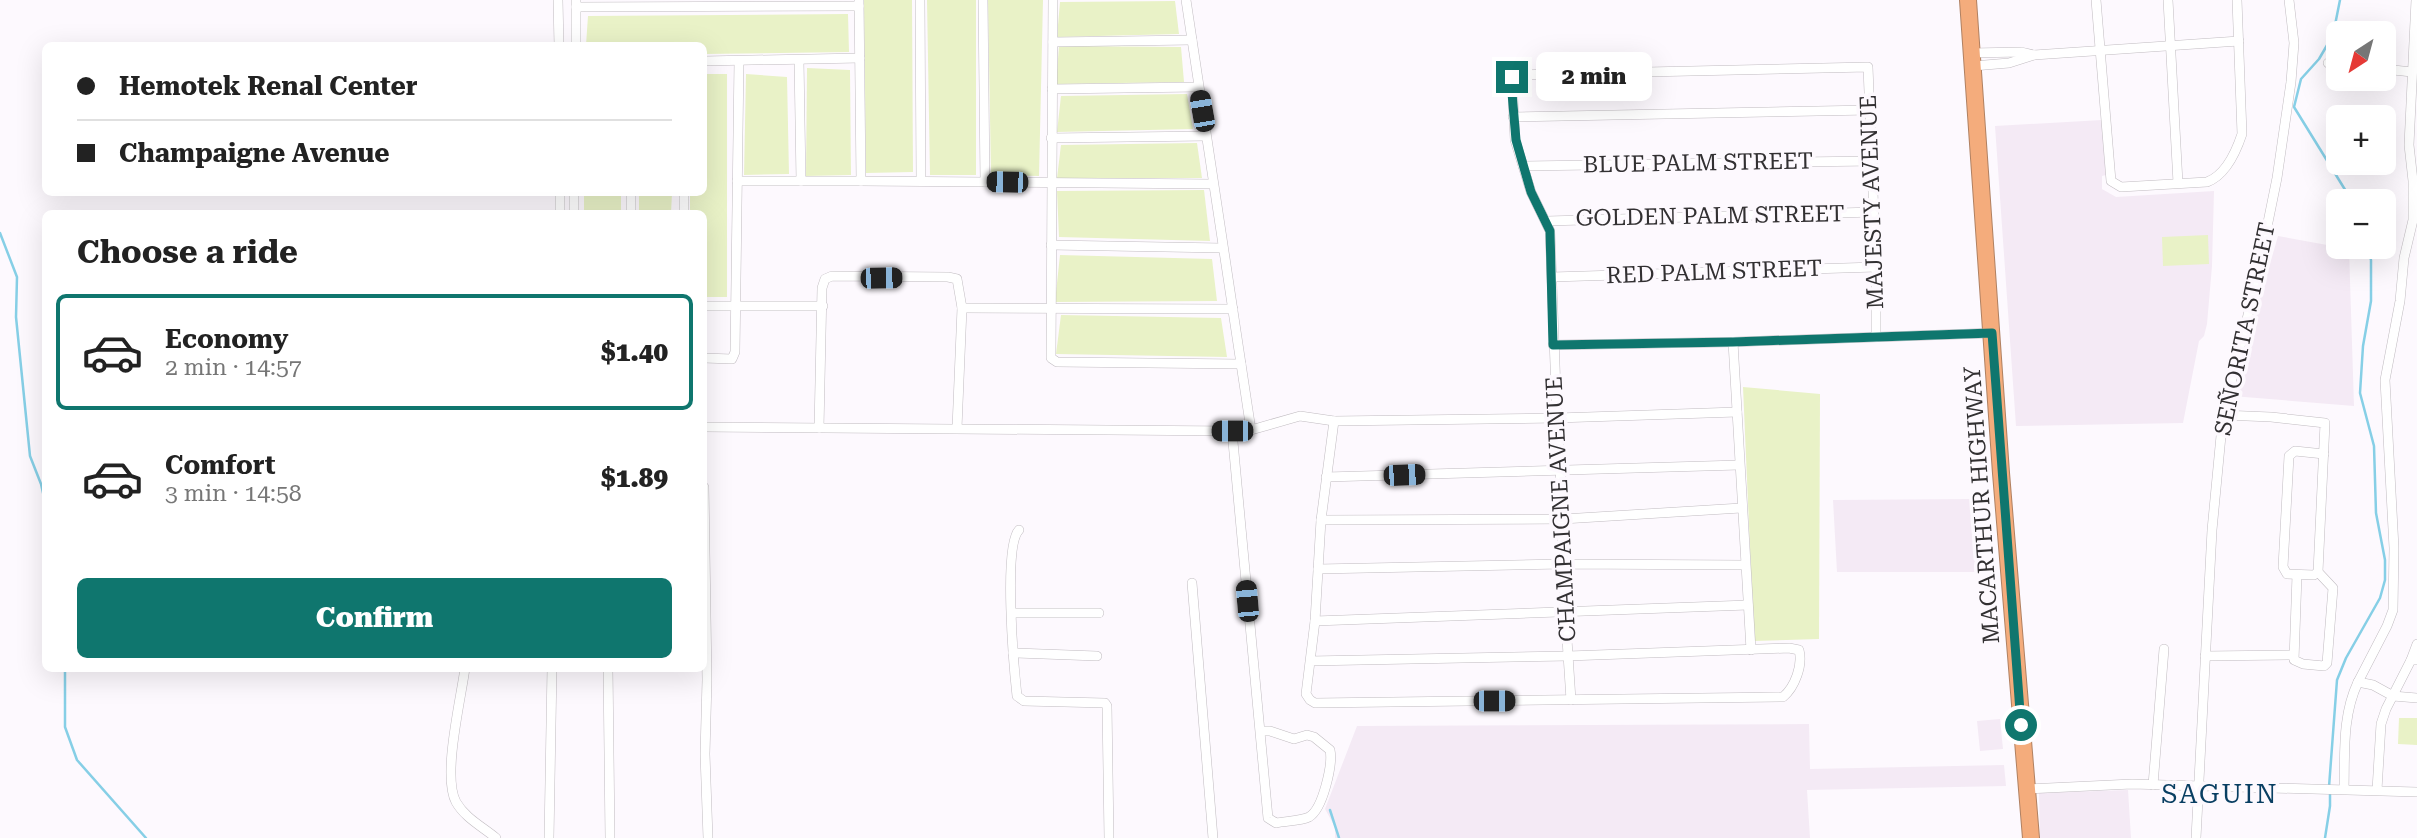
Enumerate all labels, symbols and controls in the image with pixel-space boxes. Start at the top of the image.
north arrow [2326,21,2396,91]
map controls [2326,21,2396,259]
callout: 2 min [1536,52,1652,102]
route end [1496,61,1528,93]
text: 2 min [1562,63,1626,90]
text: Hemotek Renal Center [119,71,418,101]
car [1189,88,1216,134]
street label: MAJESTY AVENUE [1855,94,1889,310]
button: + [2326,105,2396,175]
text: Champaigne Avenue [119,138,390,168]
street label: BLUE PALM STREET [1583,147,1813,179]
car [986,171,1029,193]
button: − [2326,189,2396,259]
street label: GOLDEN PALM STREET [1575,200,1845,232]
street label: SEÑORITA STREET [2209,220,2281,438]
text: Choose a ride [77,233,298,271]
street label: RED PALM STREET [1605,255,1823,289]
car [860,267,903,289]
icon: car [81,321,144,384]
text: Economy [165,324,288,354]
text: $1.40 [601,337,668,367]
text: 2 min · 14:57 [165,354,302,381]
street label: MACARTHUR HIGHWAY [1959,365,2005,645]
street label: CHAMPAIGNE AVENUE [1541,375,1581,643]
car [1212,421,1254,442]
icon: car [81,447,144,510]
text: Comfort [165,450,275,480]
text: $1.89 [601,463,668,493]
car [1383,464,1426,486]
text: 3 min · 14:58 [165,480,302,507]
button: Confirm [77,578,672,658]
car [1235,579,1260,623]
car [1474,691,1516,712]
route start [2005,709,2037,741]
district label: SAGUIN [2161,779,2279,809]

